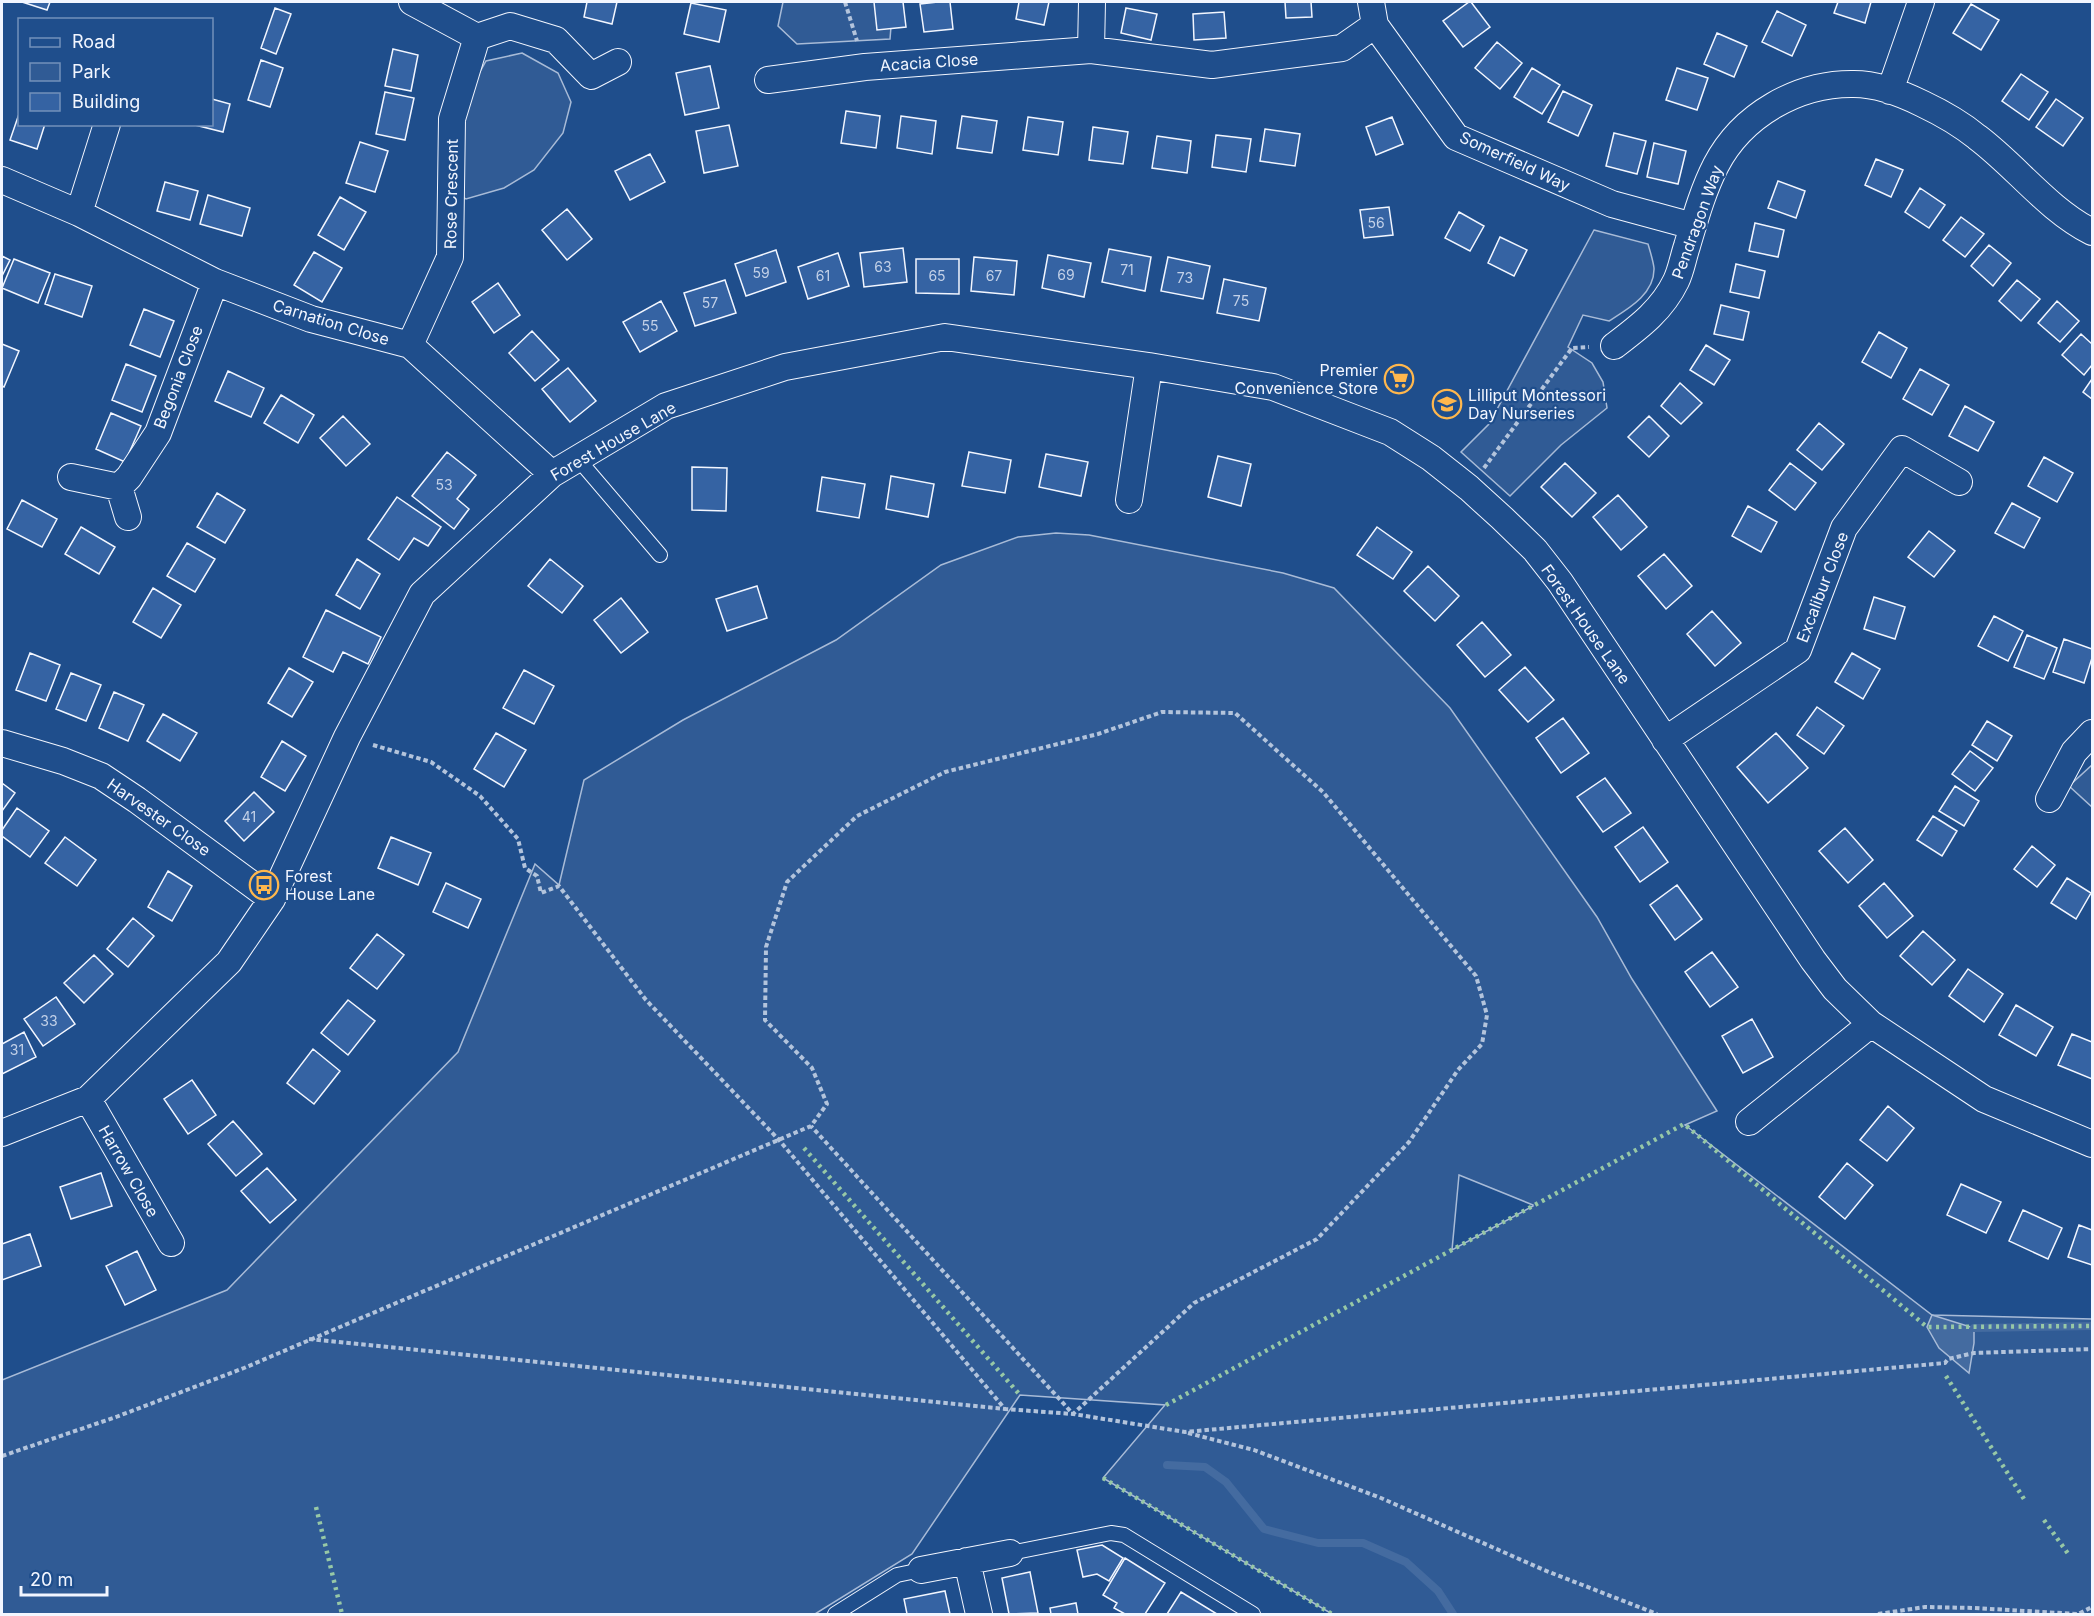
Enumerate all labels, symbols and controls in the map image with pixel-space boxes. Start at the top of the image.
legend [18,18,213,126]
text: Road [72,31,115,52]
street label: Acacia Close [879,49,979,75]
text: Park [72,61,111,82]
text: Building [72,91,140,112]
street label: Somerfield Way [1457,127,1573,195]
street label: Rose Crescent [440,139,462,249]
street label: Pendragon Way [1667,162,1727,282]
house number: 56 [1367,214,1385,231]
house number: 63 [874,258,892,275]
house number: 71 [1120,261,1134,278]
house number: 59 [752,264,770,281]
house number: 69 [1057,266,1075,283]
house number: 61 [816,267,830,284]
house number: 65 [928,267,946,284]
house number: 67 [986,267,1002,284]
house number: 73 [1177,269,1193,286]
house number: 75 [1233,292,1249,309]
house number: 57 [702,294,718,311]
street label: Carnation Close [270,295,392,349]
house number: 55 [641,317,659,334]
street label: Begonia Close [149,323,207,431]
place label: Premier Convenience Store [1234,360,1378,398]
supermarket icon: Premier Convenience Store [1383,363,1415,395]
place label: Lilliput Montessori Day Nurseries [1468,385,1606,423]
school or university icon: Lilliput Montessori Day Nurseries [1431,388,1463,420]
street label: Forest House Lane [547,397,679,485]
house number: 53 [435,476,453,493]
street label: Excalibur Close [1792,529,1852,645]
street label: Forest House Lane [1537,560,1635,688]
street label: Harvester Close [104,774,214,860]
house number: 41 [242,808,256,825]
place label: Forest House Lane [285,866,375,904]
bus stop icon: Forest House Lane [248,869,280,901]
house number: 33 [40,1012,58,1029]
house number: 31 [10,1041,24,1058]
street label: Harrow Close [95,1122,163,1220]
scale bar [21,1559,106,1597]
text: 20 m [30,1569,73,1590]

